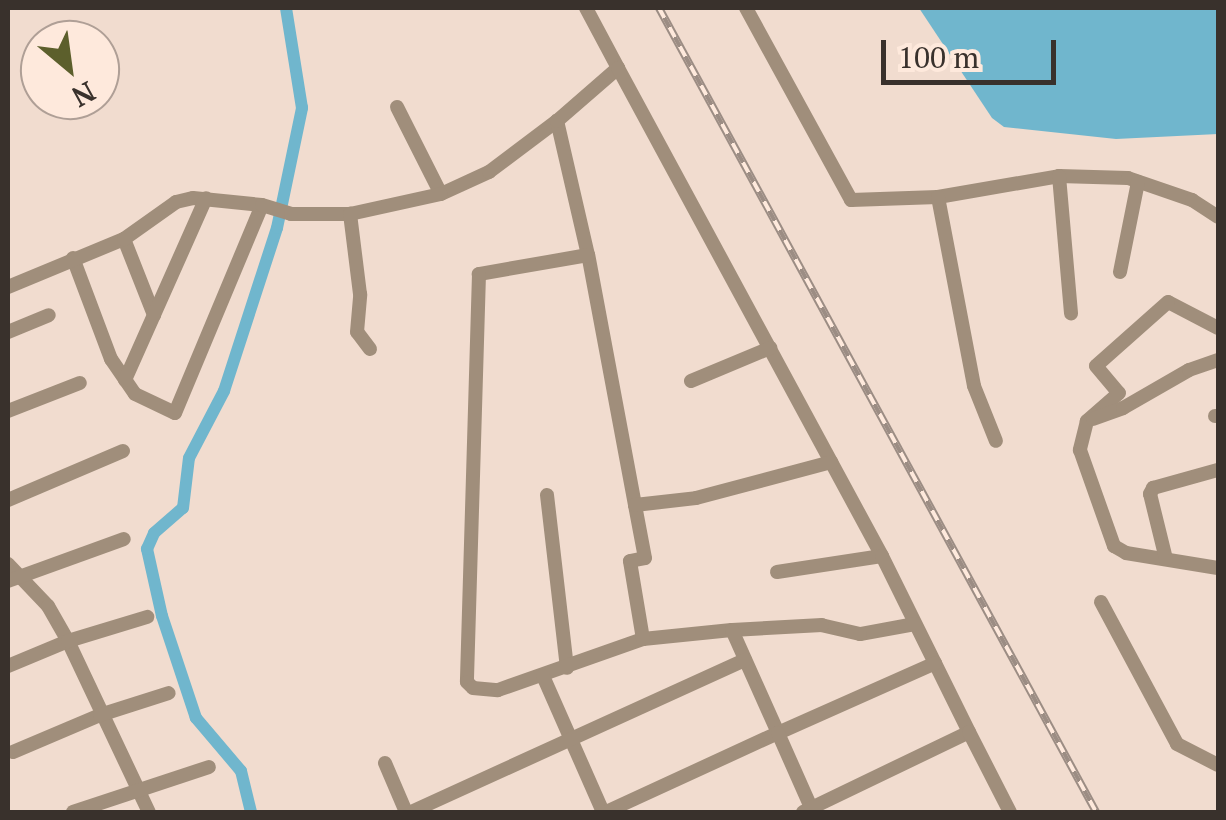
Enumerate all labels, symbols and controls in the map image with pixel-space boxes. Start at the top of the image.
north arrow [20,20,120,120]
scale bar [886,20,1061,82]
text: 100 m [898,37,979,77]
text: N [66,74,102,116]

